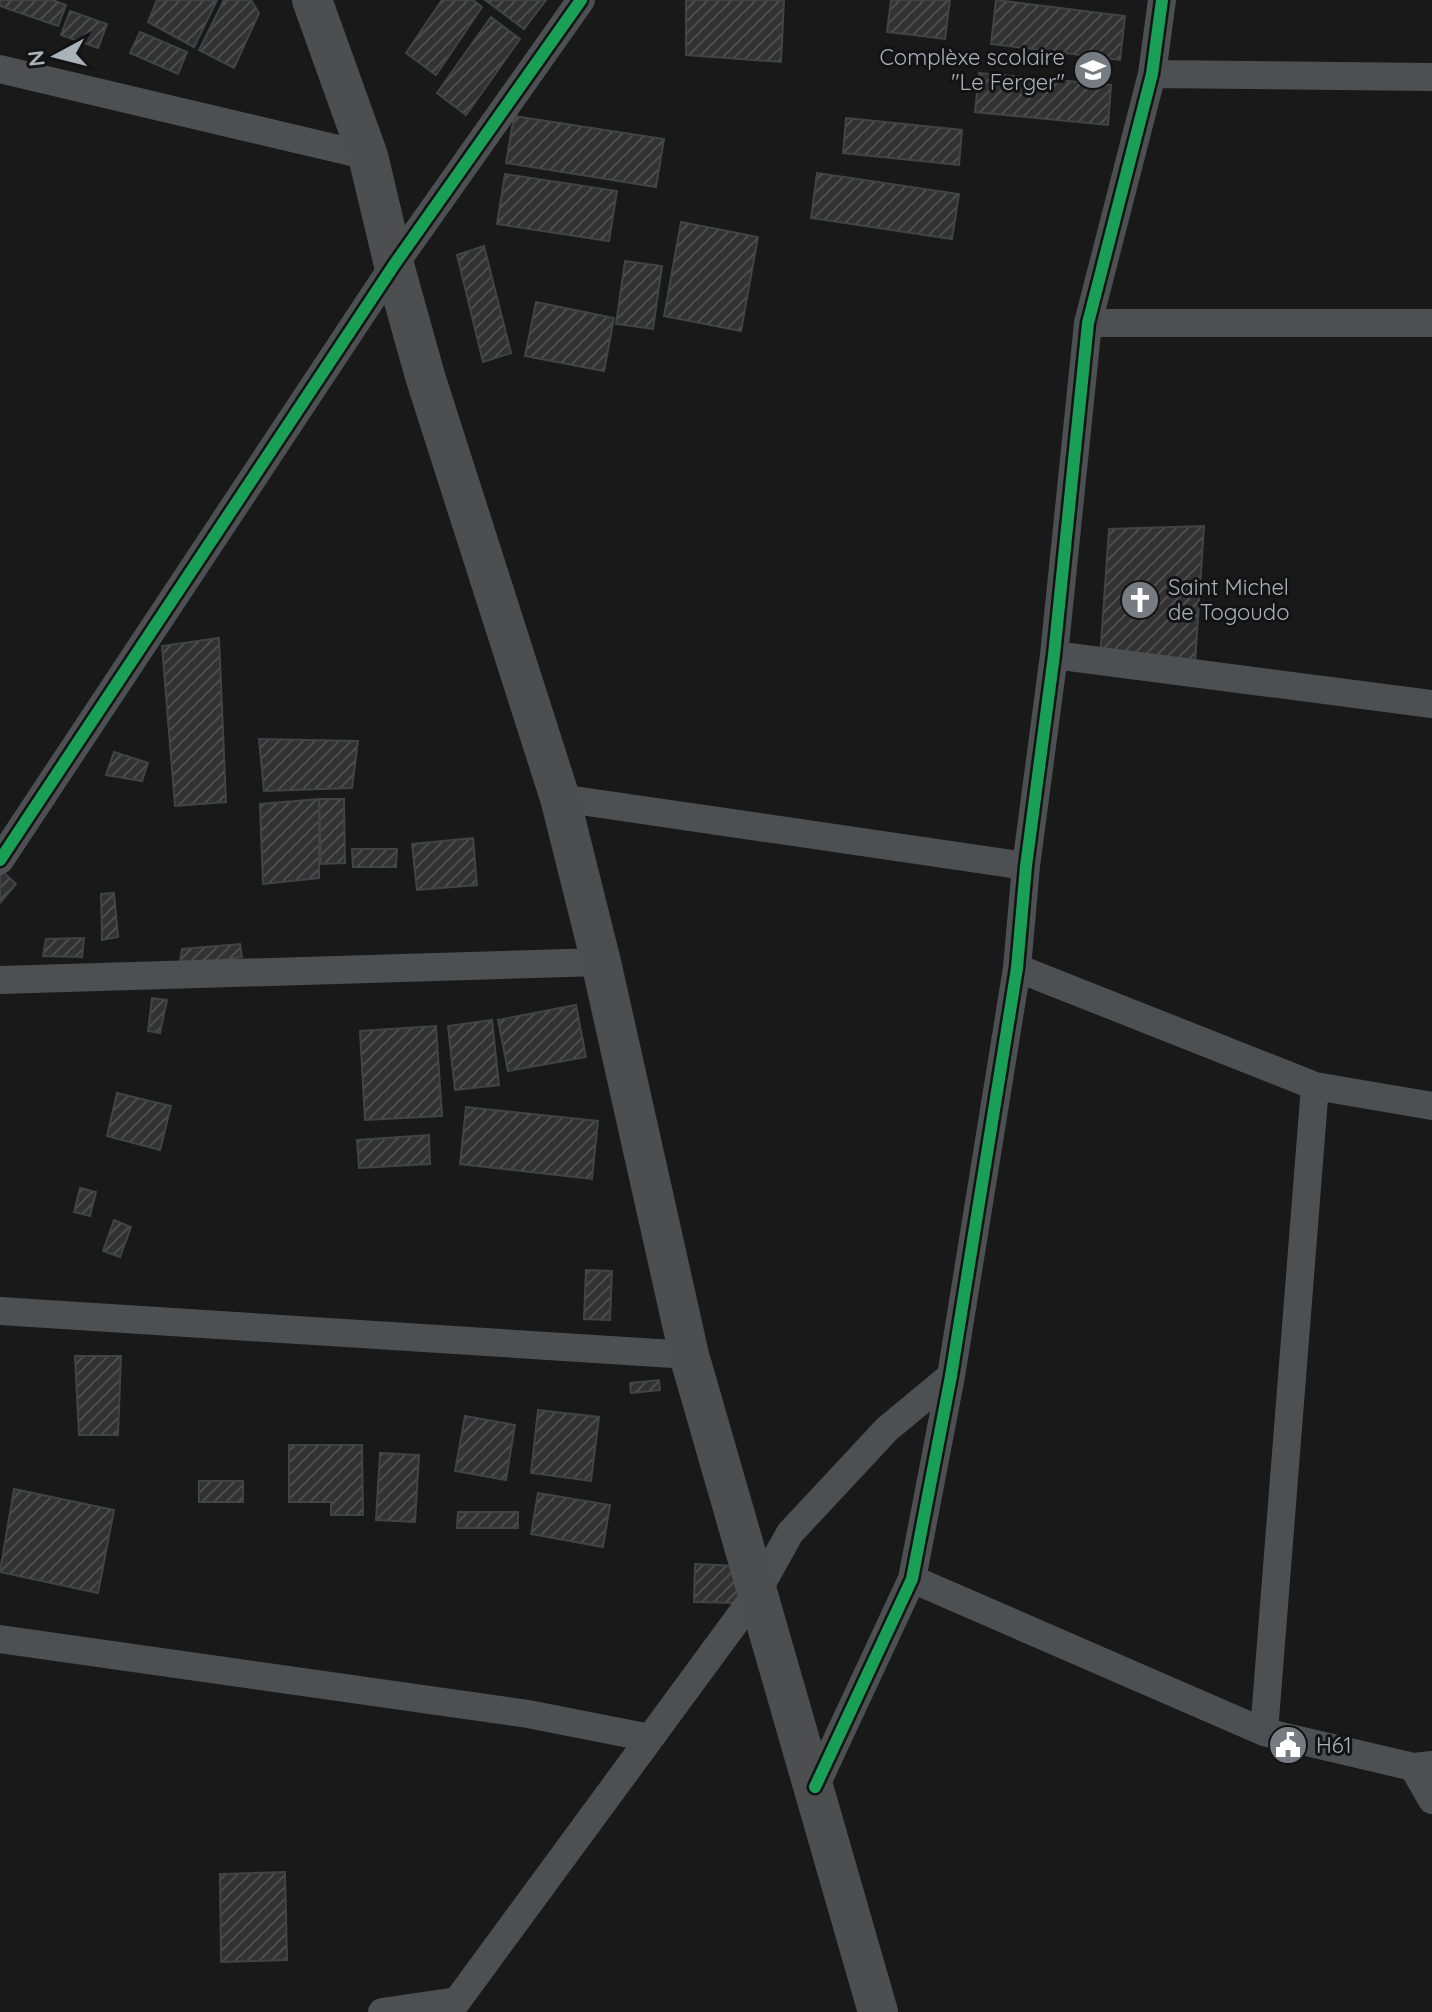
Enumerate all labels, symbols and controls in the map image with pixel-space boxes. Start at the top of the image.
north arrow [16,16,96,96]
place label: Complèxe scolaire "Le Ferger" [879,43,1065,96]
text: N [21,49,51,68]
school or university icon: Complèxe scolaire "Le Ferger" [1072,49,1114,91]
place label: Saint Michel de Togoudo [1168,573,1289,626]
church icon: Saint Michel de Togoudo [1119,579,1161,621]
public building icon: H61 [1267,1724,1309,1766]
place label: H61 [1316,1731,1352,1759]

